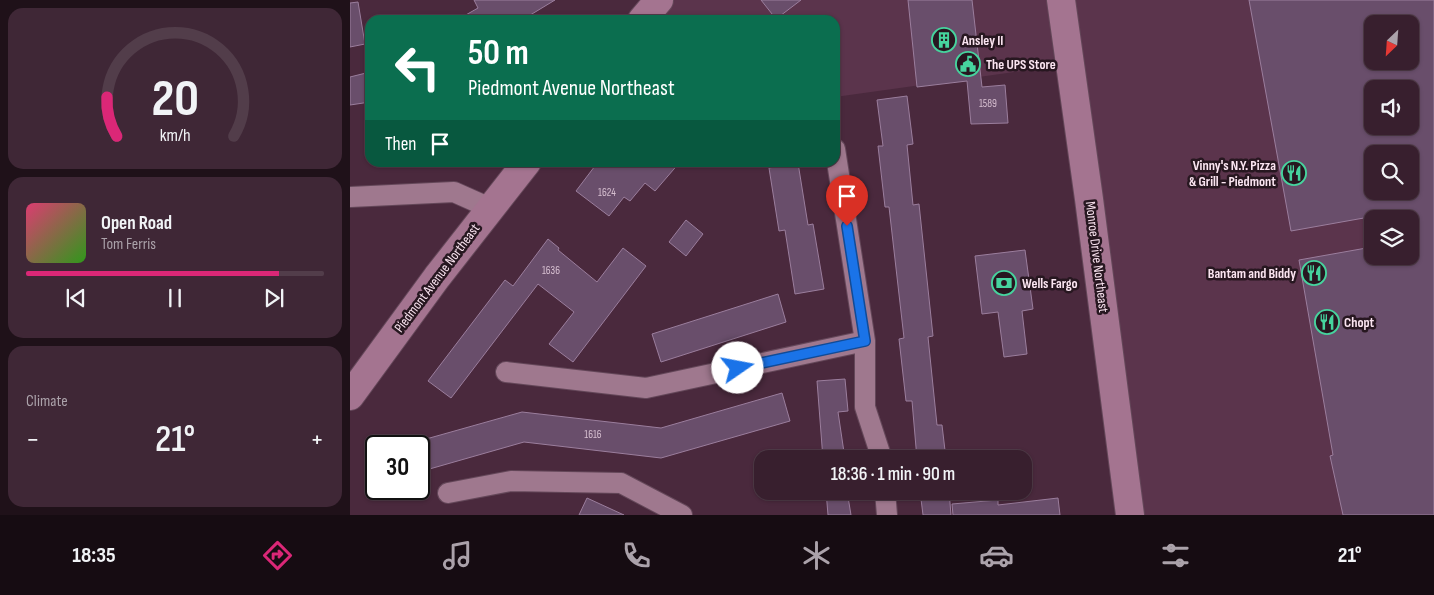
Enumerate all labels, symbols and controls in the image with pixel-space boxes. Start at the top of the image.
north arrow [1364,15,1419,70]
map controls [1364,15,1419,265]
building icon: Ansley II [931,27,957,53]
text: 50 m [468,32,529,75]
place label: Ansley II [961,32,1003,49]
icon: left [385,35,450,100]
public building icon: The UPS Store [955,51,981,77]
place label: The UPS Store [986,56,1056,73]
text: 20 [151,68,199,131]
text: Piedmont Avenue Northeast [468,75,675,102]
button: sound [1364,80,1419,135]
house number: 1589 [979,97,997,110]
text: km/h [160,125,190,146]
icon: arrive [426,130,454,158]
text: Then [385,133,416,156]
button: search [1364,145,1419,200]
place label: Vinny's N.Y. Pizza & Grill - Piedmont [1189,157,1276,190]
restaurant icon: Vinny's N.Y. Pizza & Grill - Piedmont [1281,160,1307,186]
pin [826,175,868,226]
icon: arrive [833,182,861,210]
house number: 1624 [598,186,616,199]
street label: Monroe Drive Northeast [1082,200,1112,314]
button: layers [1364,210,1419,265]
text: Open Road [101,212,172,235]
street label: Piedmont Avenue Northeast [391,220,483,336]
text: Tom Ferris [101,235,156,254]
restaurant icon: Bantam and Biddy [1301,260,1327,286]
house number: 1636 [542,264,560,277]
place label: Bantam and Biddy [1208,265,1296,282]
bank icon: Wells Fargo [991,270,1017,296]
place label: Wells Fargo [1022,275,1078,292]
icon: previous [62,284,90,312]
icon: pause [161,284,189,312]
icon: next [260,284,288,312]
restaurant icon: Chopt [1314,309,1340,335]
place label: Chopt [1344,314,1375,331]
position arrow [711,341,763,393]
text: Climate [26,392,68,411]
text: 21° [155,417,195,462]
text: − [26,423,40,456]
text: + [310,423,324,456]
house number: 1616 [584,428,602,441]
speed limit sign: 30 [365,435,430,500]
text: 18:36 · 1 min · 90 m [831,463,955,486]
icon: directions [260,538,295,573]
icon: music [440,538,475,573]
icon: phone [619,538,654,573]
icon: climate [799,538,834,573]
icon: car [979,538,1014,573]
icon: filters [1158,538,1193,573]
text: 18:35 [72,542,116,569]
text: 21° [1338,542,1362,569]

